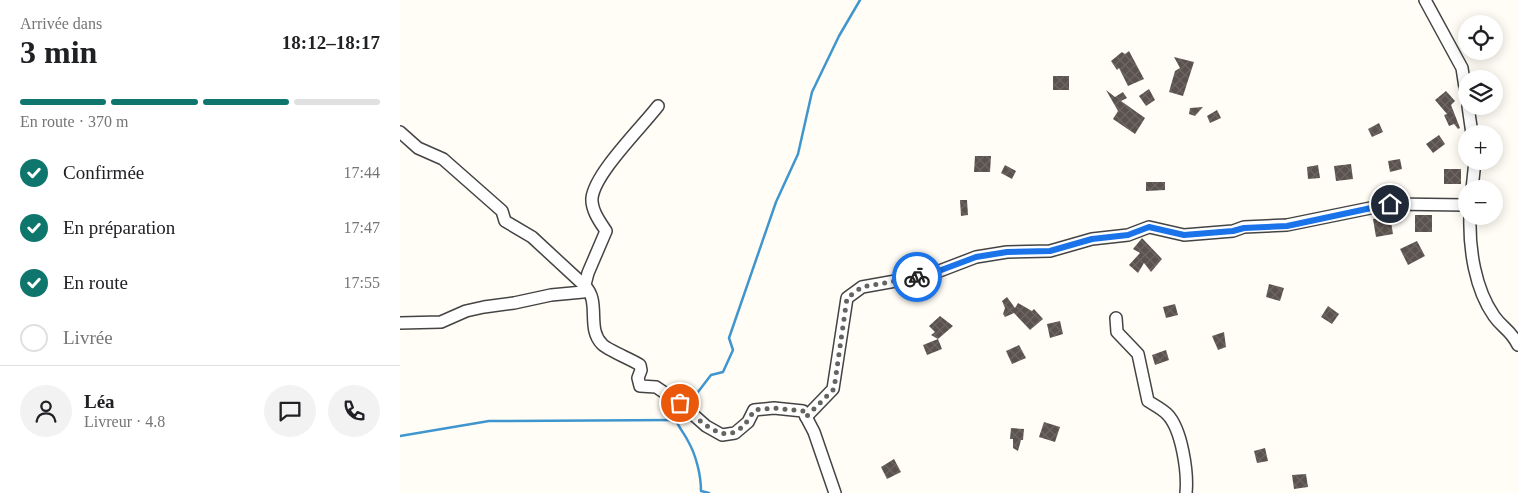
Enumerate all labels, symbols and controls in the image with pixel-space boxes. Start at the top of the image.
text: Arrivée dans [20,15,102,32]
map controls [1458,15,1503,225]
button: locate [1458,15,1503,60]
text: 18:12–18:17 [282,32,380,53]
text: 3 min [20,34,97,70]
button: layers [1458,70,1503,115]
text: En route · 370 m [20,113,128,130]
button: + [1458,125,1503,170]
icon: check [20,159,48,187]
text: Confirmée [63,162,144,183]
text: 17:44 [344,164,380,181]
button: − [1458,180,1503,225]
pin [1369,183,1411,225]
icon: home [1376,190,1404,218]
icon: check [20,214,48,242]
text: En préparation [63,217,175,238]
text: 17:47 [344,219,380,236]
courier [892,252,942,302]
icon: bike [903,263,931,291]
icon: check [20,269,48,297]
text: En route [63,272,128,293]
text: 17:55 [344,274,380,291]
text: Livrée [63,327,113,348]
pin [659,382,701,424]
button: person [20,385,72,437]
button: chat [264,385,316,437]
button: phone [328,385,380,437]
icon: bag [666,389,694,417]
text: Léa [84,391,115,412]
text: Livreur · 4.8 [84,413,165,430]

